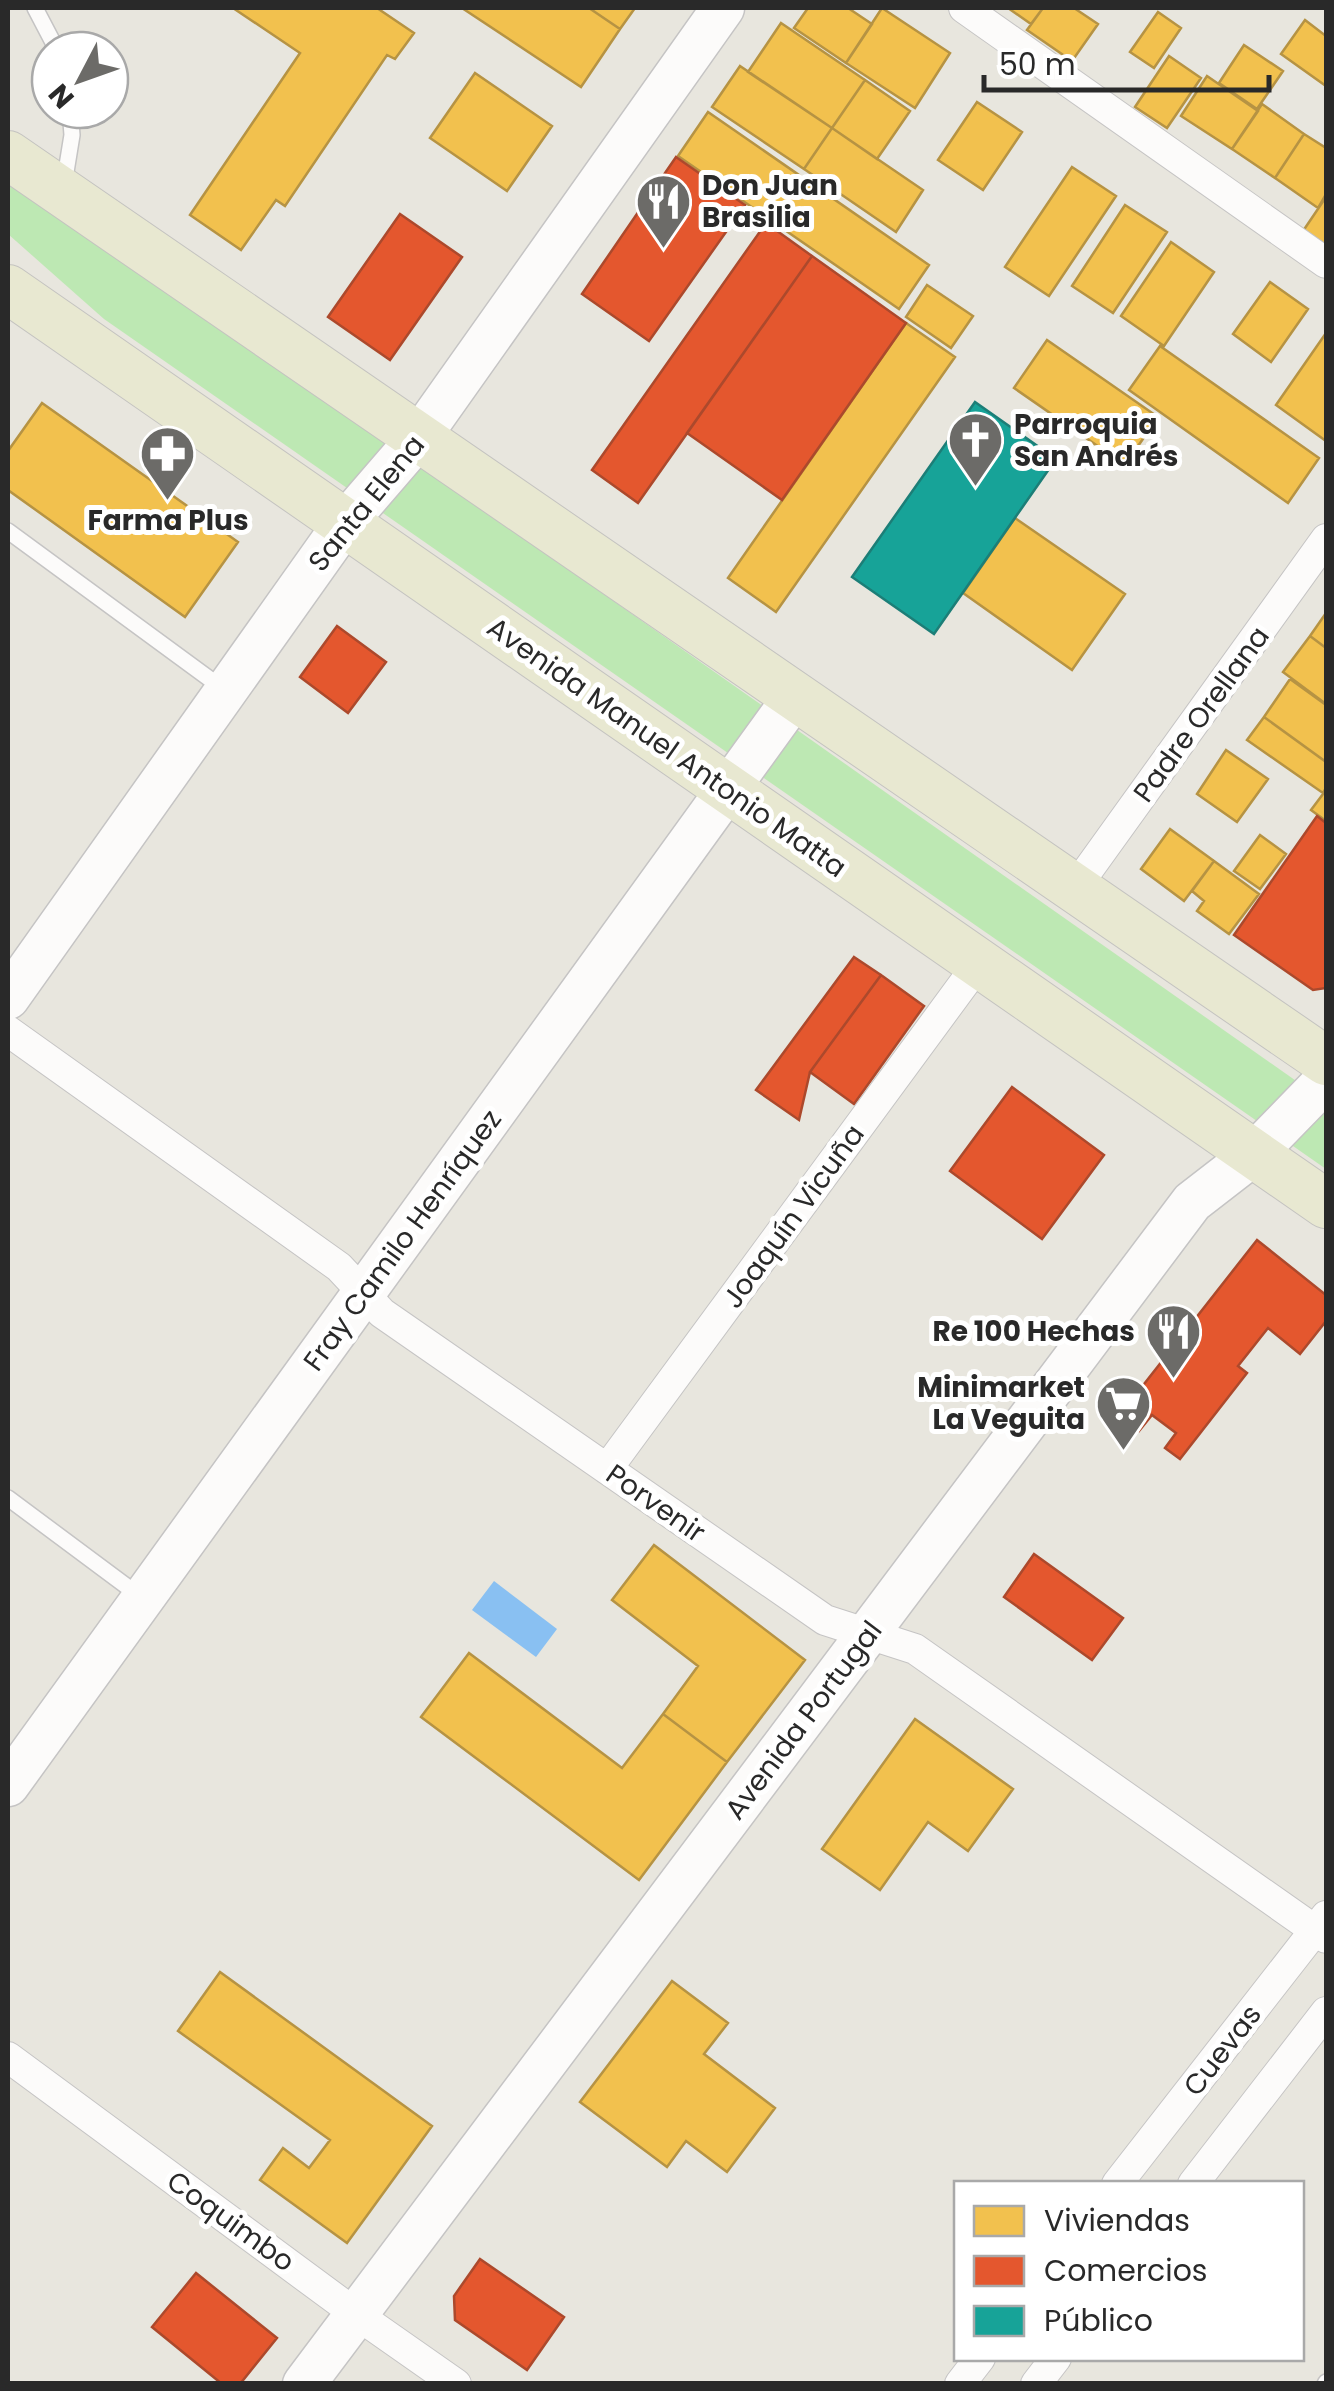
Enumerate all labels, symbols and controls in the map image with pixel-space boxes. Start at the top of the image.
north arrow [30,30,130,130]
scale bar [984,30,1269,92]
text: 50 m [999,43,1076,86]
text: N [40,75,83,117]
place label: Don Juan Brasilia [702,166,838,237]
restaurant icon: Don Juan Brasilia [633,171,693,250]
place label: Parroquia San Andrés [1014,405,1178,476]
church icon: Parroquia San Andrés [945,410,1005,489]
pharmacy icon: Farma Plus [138,424,198,503]
street label: Santa Elena [299,427,434,580]
place label: Farma Plus [87,501,249,540]
street label: Avenida Manuel Antonio Matta [479,608,854,887]
street label: Padre Orellana [1124,618,1279,810]
street label: Fray Camilo Henríquez [294,1102,511,1379]
street label: Joaquín Vicuña [713,1116,873,1316]
restaurant icon: Re 100 Hechas [1144,1301,1204,1380]
place label: Re 100 Hechas [932,1312,1135,1351]
place label: Minimarket La Veguita [917,1368,1085,1439]
supermarket icon: Minimarket La Veguita [1094,1373,1154,1452]
street label: Porvenir [598,1455,713,1552]
street label: Avenida Portugal [716,1613,891,1828]
street label: Cuevas [1174,1996,1270,2104]
street label: Coquimbo [159,2162,302,2281]
legend [954,2181,1304,2361]
text: Viviendas [1044,2199,1190,2242]
text: Comercios [1044,2249,1208,2292]
text: Público [1044,2299,1153,2342]

